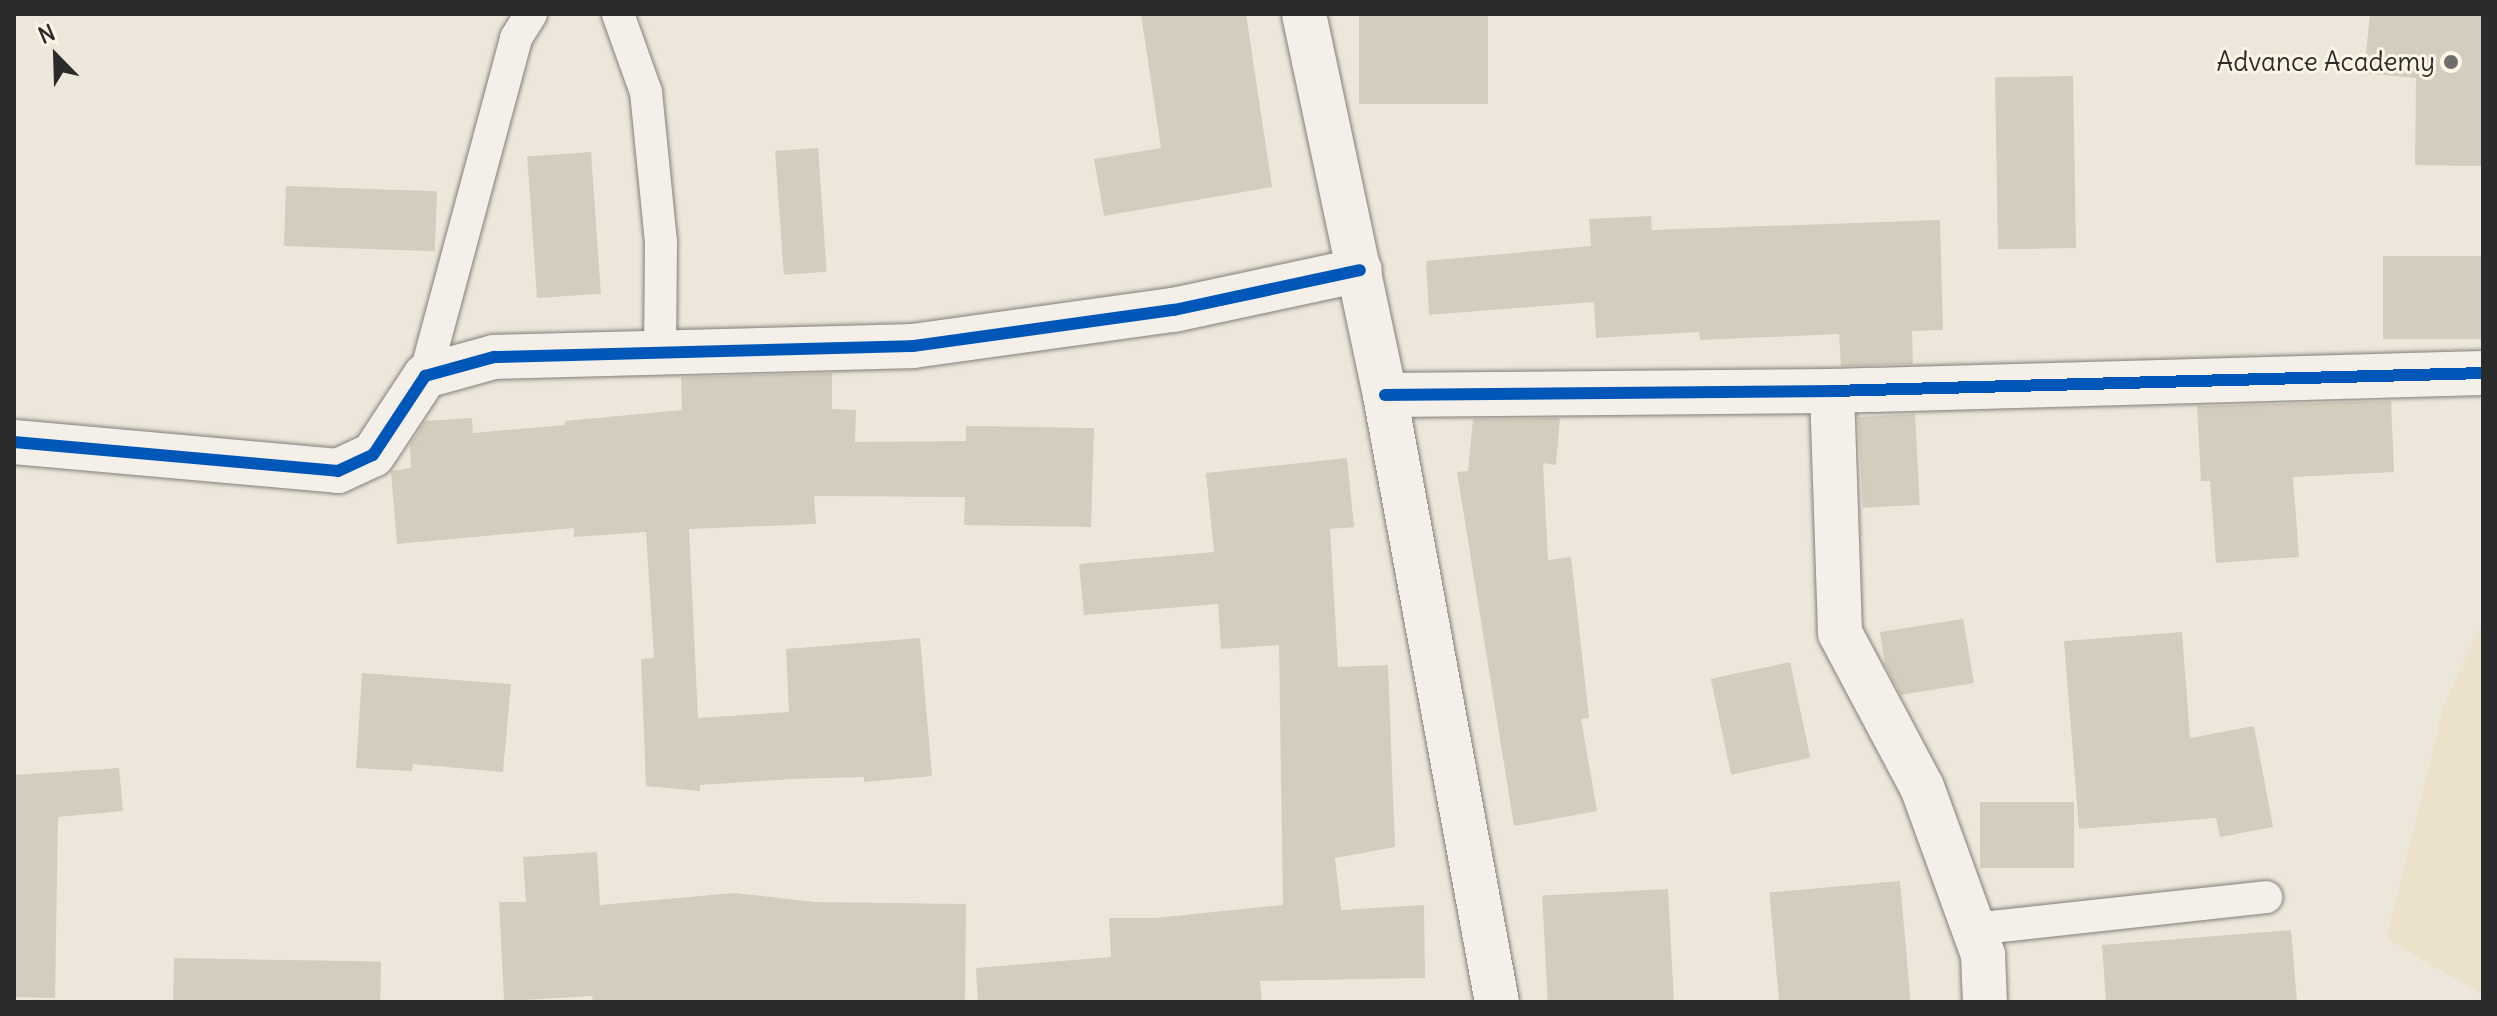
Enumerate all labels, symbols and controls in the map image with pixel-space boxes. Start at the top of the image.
north arrow [16,16,96,96]
text: N [34,18,59,50]
place label: Advance Academy [2217,46,2435,78]
marker: Advance Academy [2442,53,2460,71]

